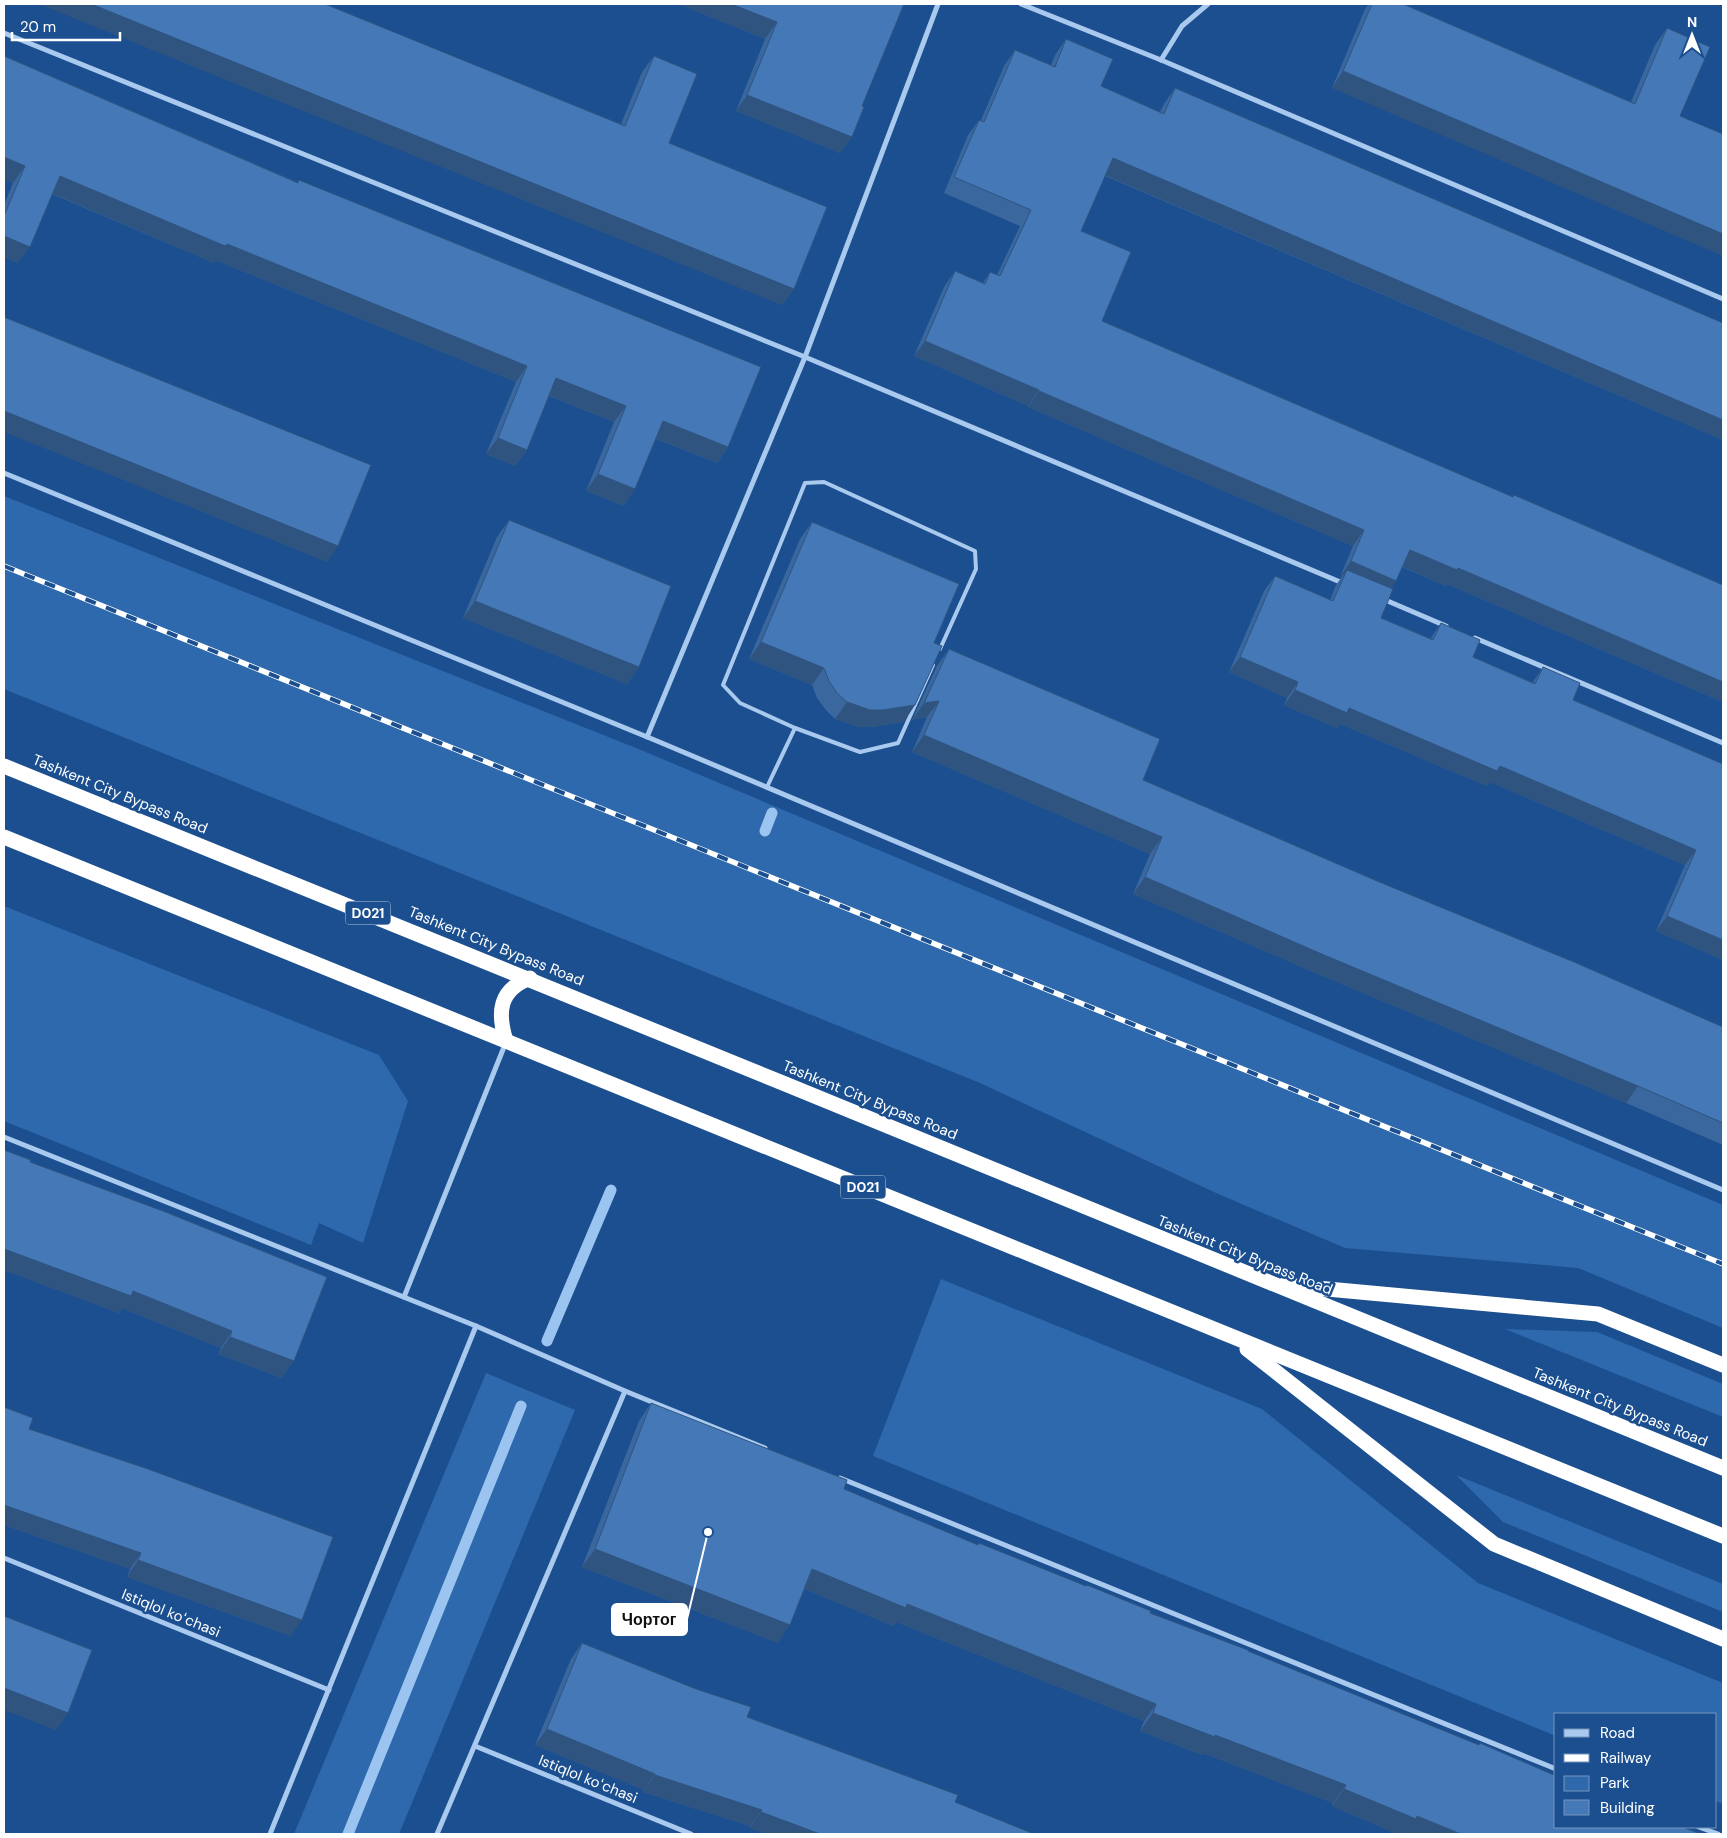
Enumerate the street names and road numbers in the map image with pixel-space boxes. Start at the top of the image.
street label: Tashkent City Bypass Road [30,750,210,838]
road number: D021 [346,901,390,924]
street label: Tashkent City Bypass Road [406,902,586,990]
street label: Tashkent City Bypass Road [780,1056,960,1144]
road number: D021 [840,1176,886,1198]
street label: Tashkent City Bypass Road [1155,1211,1335,1299]
street label: Tashkent City Bypass Road [1530,1363,1710,1451]
street label: Istiqlol koʻchasi [119,1584,223,1642]
street label: Istiqlol koʻchasi [536,1750,640,1808]

